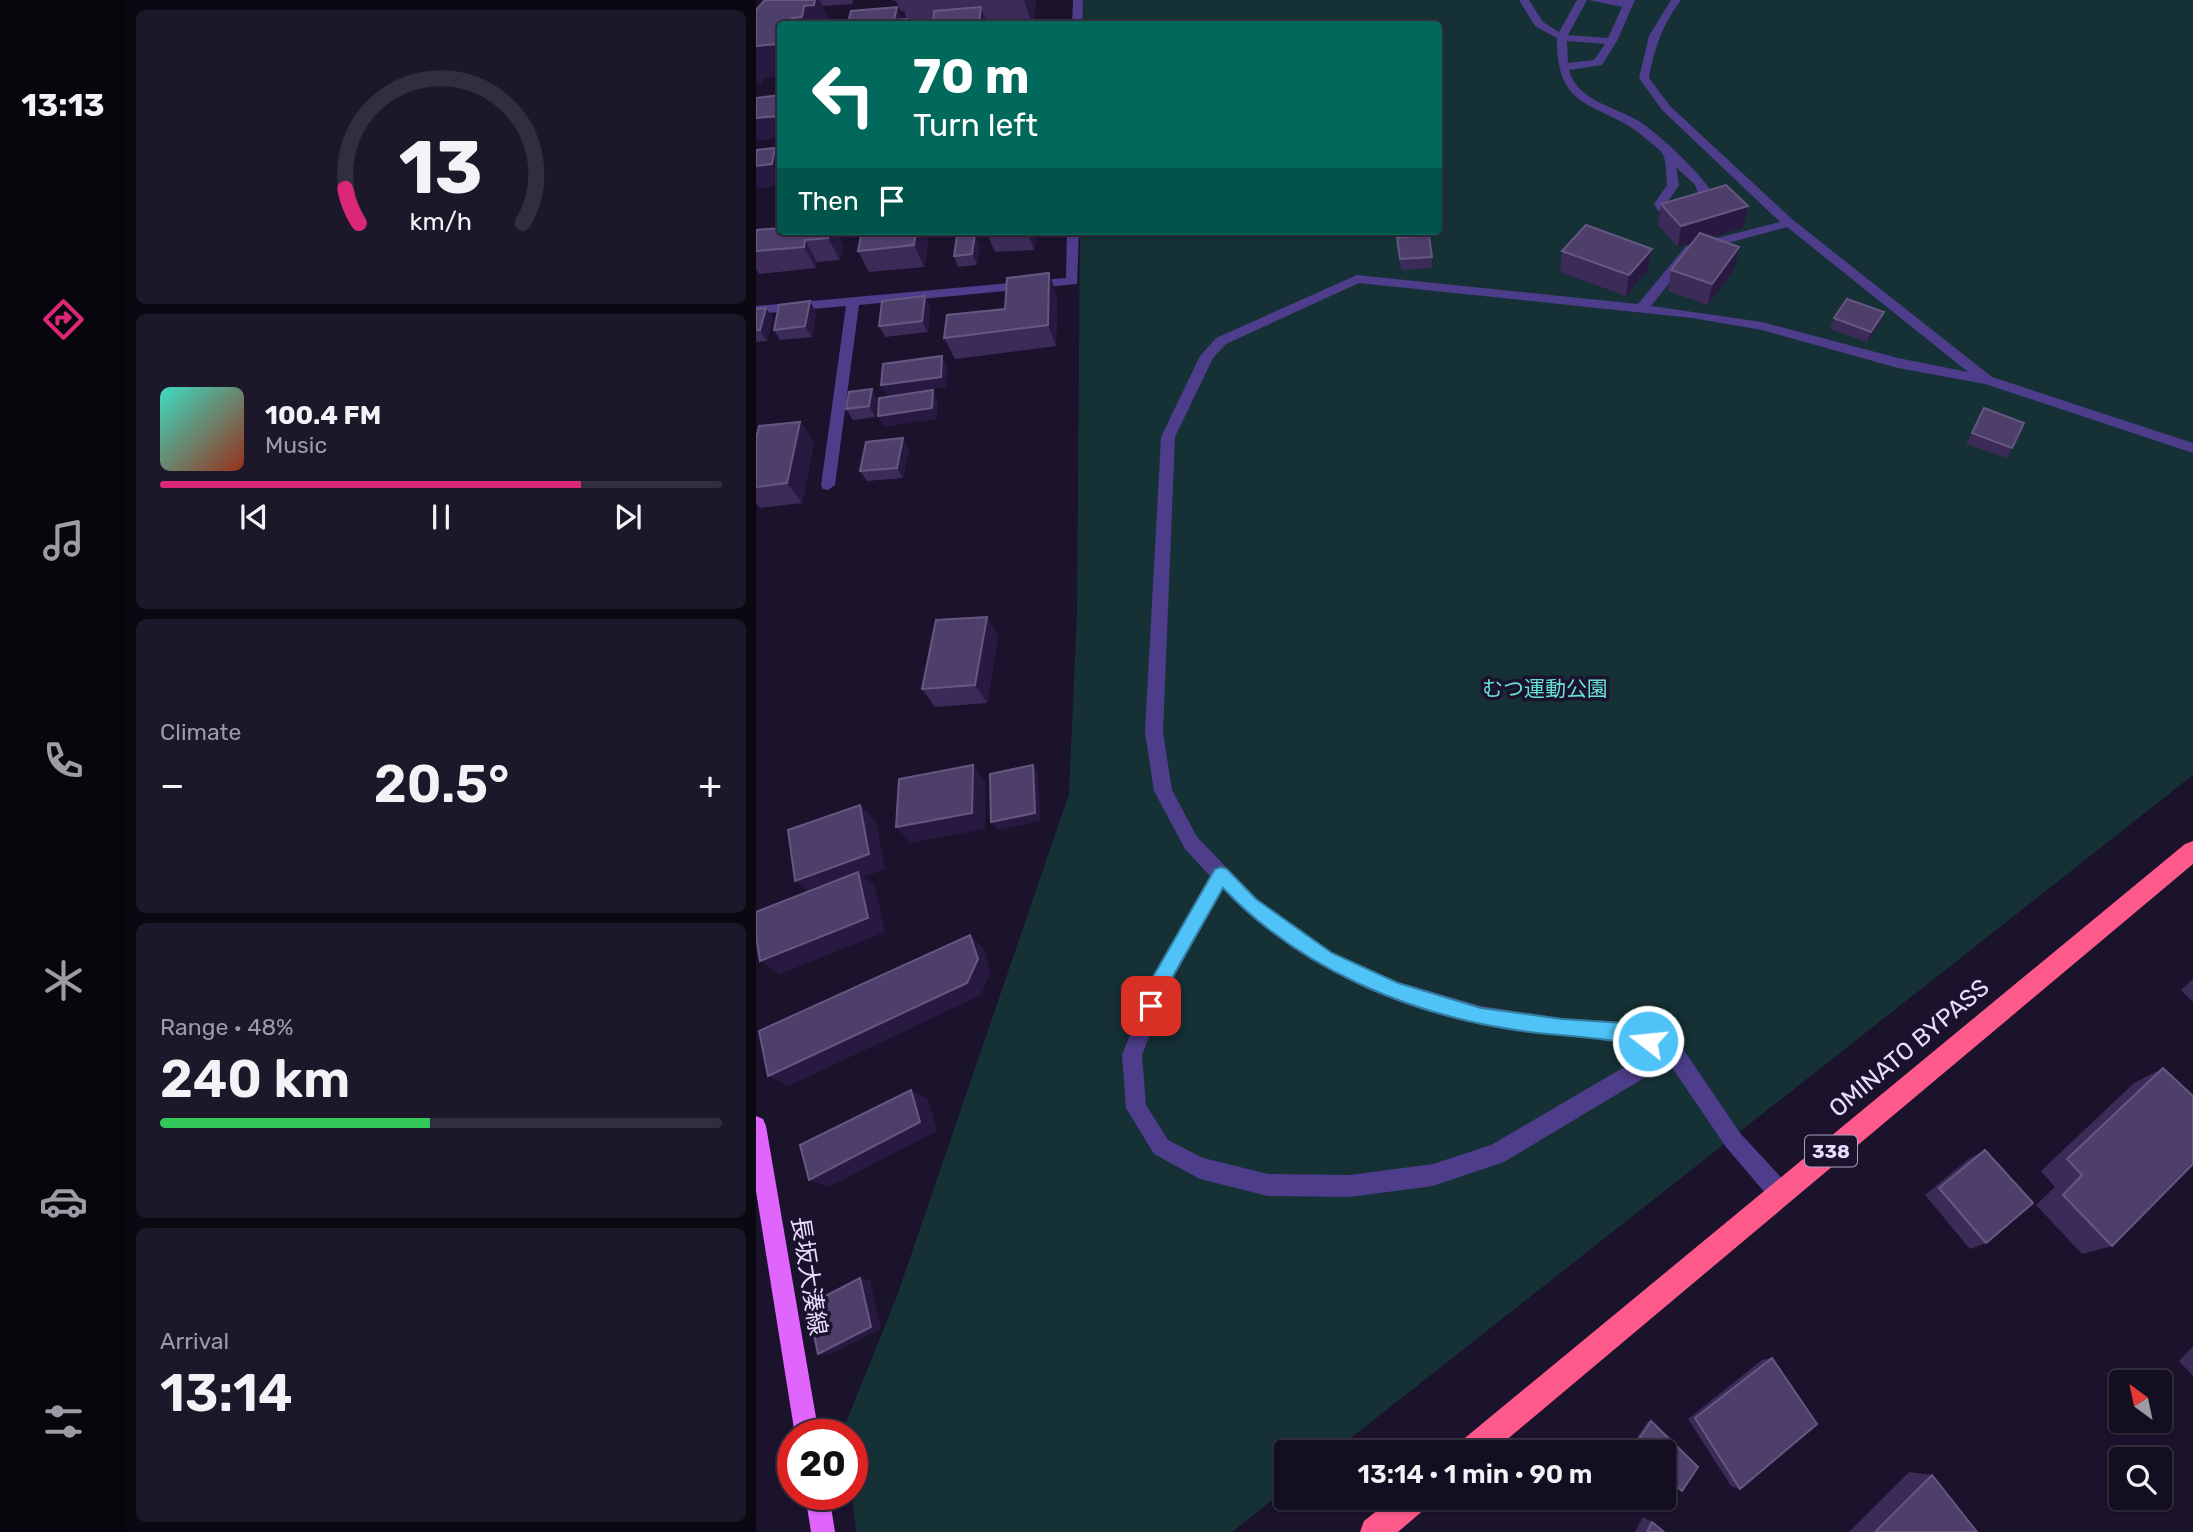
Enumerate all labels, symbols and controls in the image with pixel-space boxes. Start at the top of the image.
text: 70 m [913,47,1030,105]
icon: left [798,49,889,140]
text: 13:13 [21,86,105,124]
text: Turn left [913,106,1038,144]
text: 13 [399,126,483,212]
icon: arrive [873,182,911,220]
text: Then [798,186,859,217]
text: km/h [410,207,472,236]
icon: directions [39,295,88,344]
text: 100.4 FM [265,400,381,431]
text: Music [265,431,327,459]
icon: previous [235,498,273,536]
icon: pause [422,498,460,536]
icon: next [609,498,647,536]
icon: music [39,516,88,565]
park label: むつ運動公園 [1482,676,1608,701]
text: Climate [160,718,241,746]
icon: phone [39,736,88,785]
text: 20.5° [374,753,509,815]
text: − [160,762,185,808]
text: + [698,762,722,808]
icon: climate [39,956,88,1005]
street label: OMINATO BYPASS [1824,973,1994,1123]
pin [1121,976,1181,1036]
icon: arrive [1132,987,1170,1025]
position arrow [1611,1004,1685,1078]
text: Range · 48% [160,1013,294,1041]
text: 240 km [160,1048,350,1110]
road number: 338 [1805,1135,1857,1166]
icon: car [39,1177,88,1226]
street label: 長坂大湊線 [786,1215,832,1337]
text: Arrival [160,1327,229,1355]
text: 13:14 [160,1362,293,1424]
north arrow [2109,1370,2172,1433]
map controls [2109,1370,2172,1510]
icon: filters [39,1397,88,1446]
speed limit sign: 20 [777,1419,868,1510]
button: search [2109,1447,2172,1510]
text: 13:14 · 1 min · 90 m [1357,1459,1593,1490]

